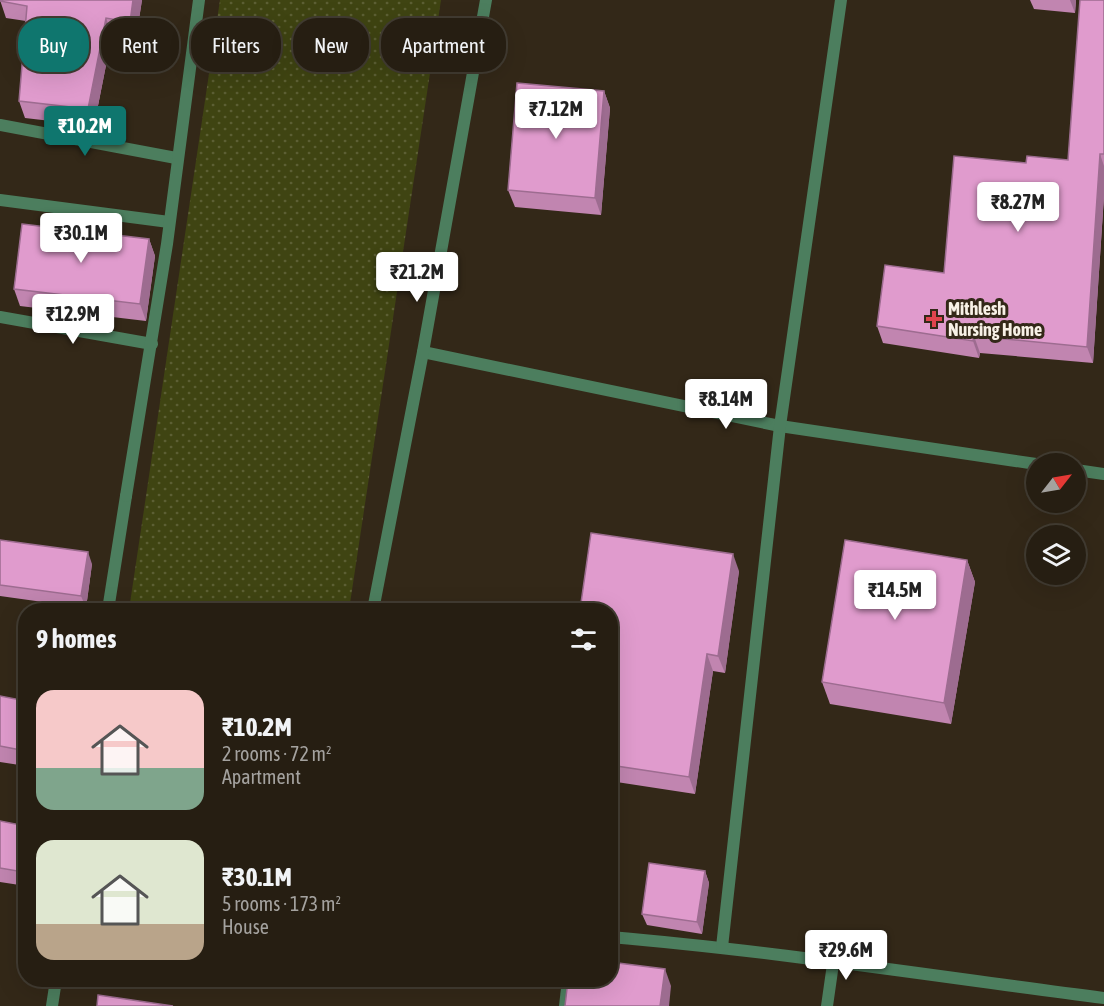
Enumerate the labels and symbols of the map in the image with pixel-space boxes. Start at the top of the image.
pin: ₹7.12M [507,89,605,140]
pin: ₹10.2M [36,106,134,157]
pin: ₹8.27M [969,182,1067,233]
pin: ₹30.1M [32,213,130,264]
pin: ₹21.2M [368,252,466,303]
pin: ₹12.9M [24,294,122,345]
place label: Mithlesh Nursing Home [948,298,1042,340]
marker: Mithlesh Nursing Home [925,310,943,328]
pin: ₹8.14M [677,379,775,430]
north arrow [1026,453,1086,513]
pin: ₹14.5M [846,570,944,621]
pin: ₹29.6M [797,930,895,981]

